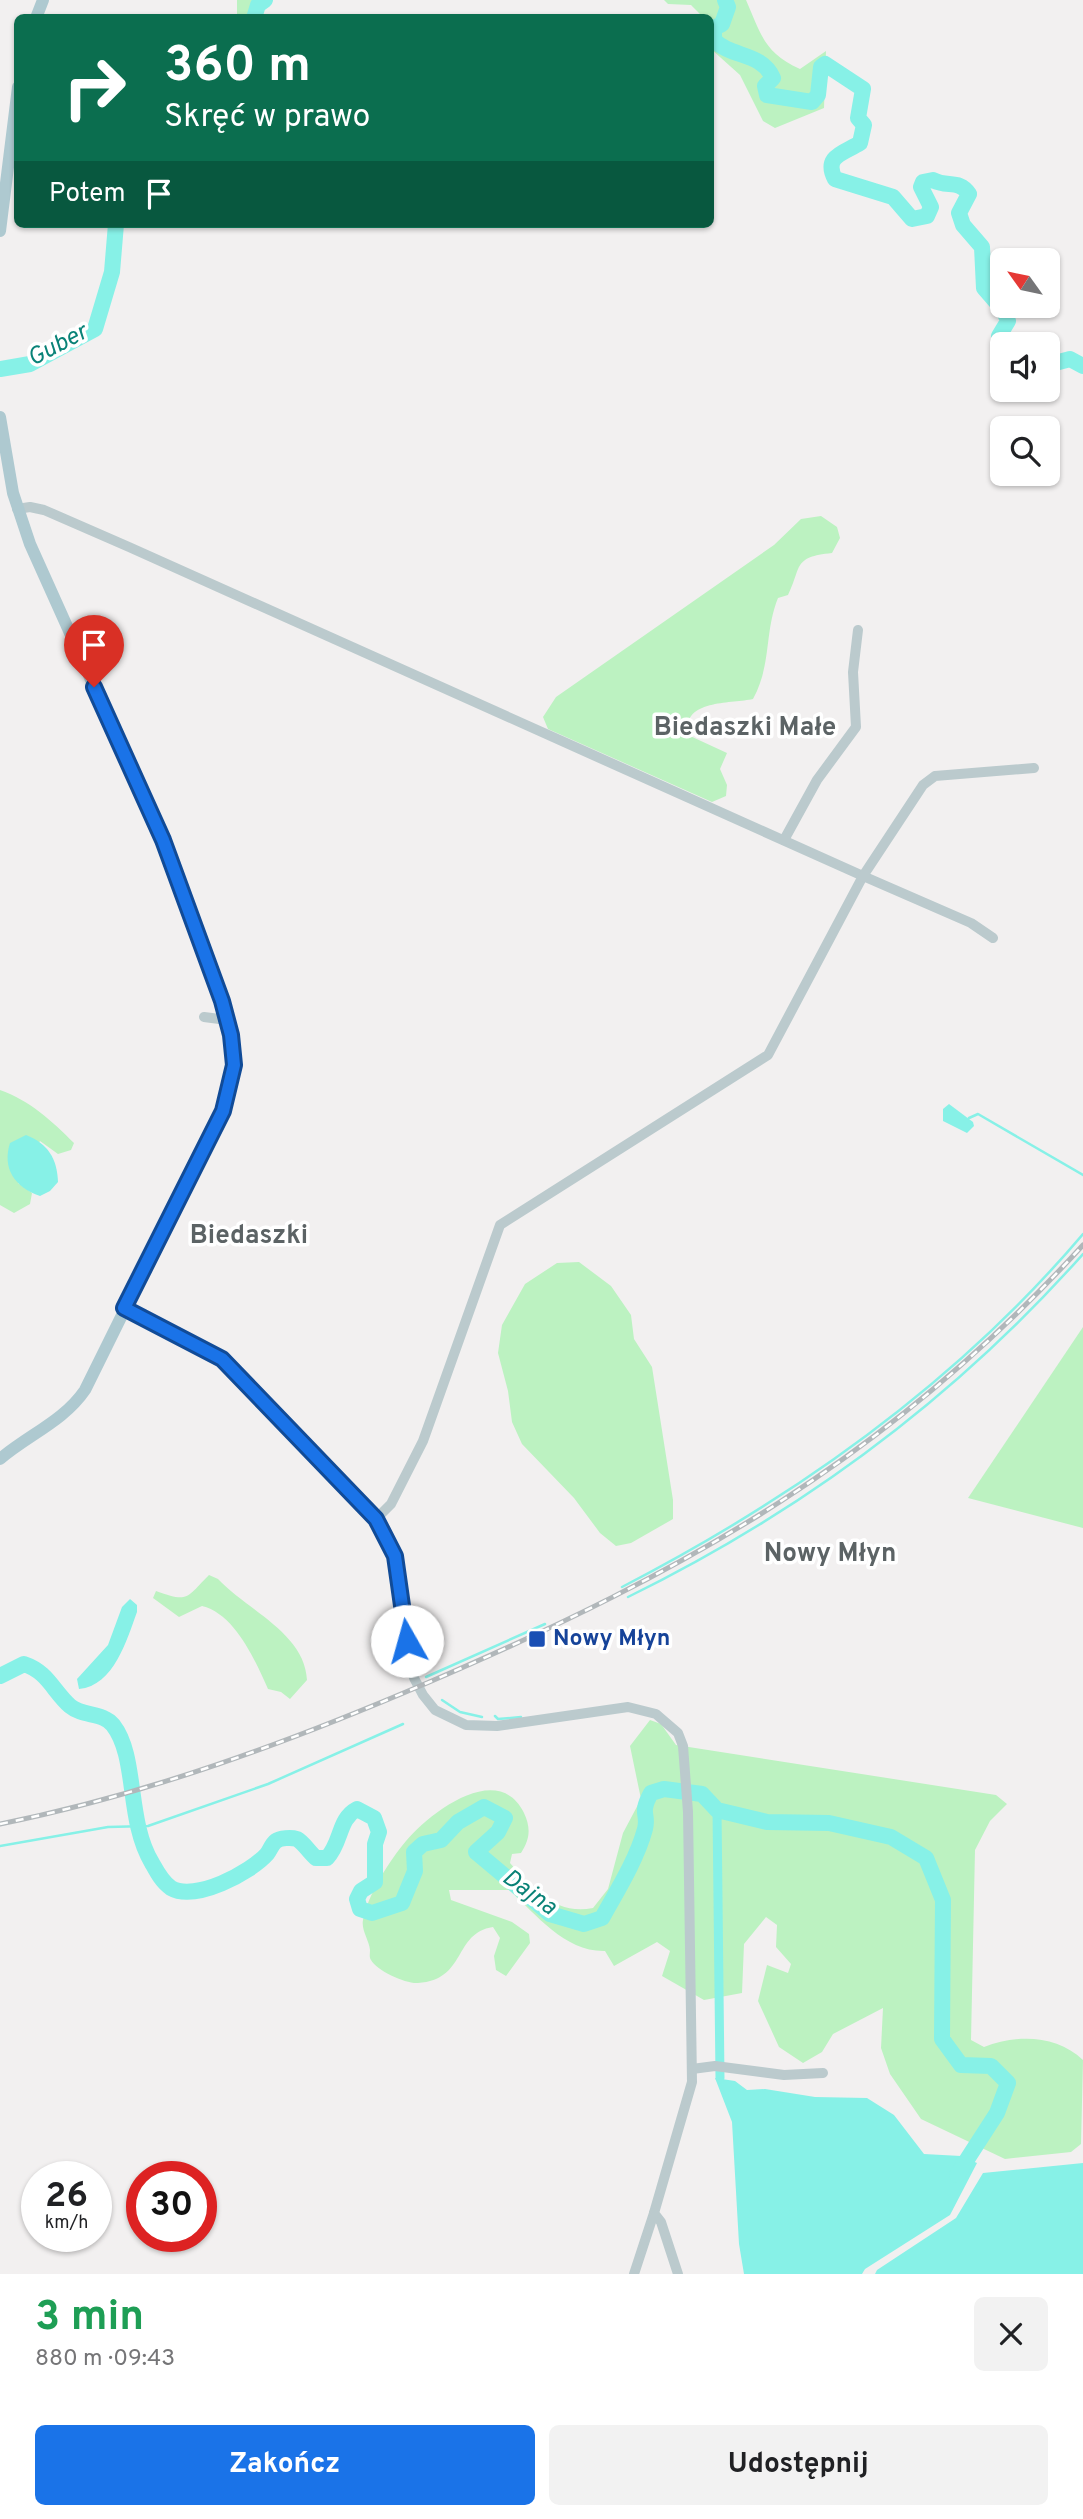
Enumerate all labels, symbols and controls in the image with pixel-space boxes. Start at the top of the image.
text: 360 m [164,37,311,99]
icon: right [49,42,140,133]
text: Skręć w prawo [164,98,370,138]
icon: arrive [140,175,178,213]
text: Potem [49,178,126,211]
north arrow [990,248,1060,318]
map controls [990,248,1060,486]
water label: Guber [23,317,95,374]
button: sound [990,332,1060,402]
button: search [990,416,1060,486]
pin [64,615,124,687]
icon: arrive [75,626,113,664]
district label: Biedaszki Małe [654,712,836,745]
district label: Biedaszki [190,1220,308,1253]
district label: Nowy Młyn [764,1538,896,1571]
position arrow [370,1604,444,1678]
place label: Nowy Młyn [553,1625,670,1654]
marker: Nowy Młyn [527,1629,547,1649]
water label: Dajna [496,1863,563,1923]
speed limit sign: 30 [126,2161,217,2252]
text: 26 [45,2175,88,2219]
text: km/h [45,2212,88,2235]
text: 3 min [35,2292,144,2345]
button: close [974,2297,1048,2371]
text: 880 m · 09:43 [35,2345,175,2374]
button: Zakończ [35,2425,535,2505]
button: Udostępnij [549,2425,1048,2505]

